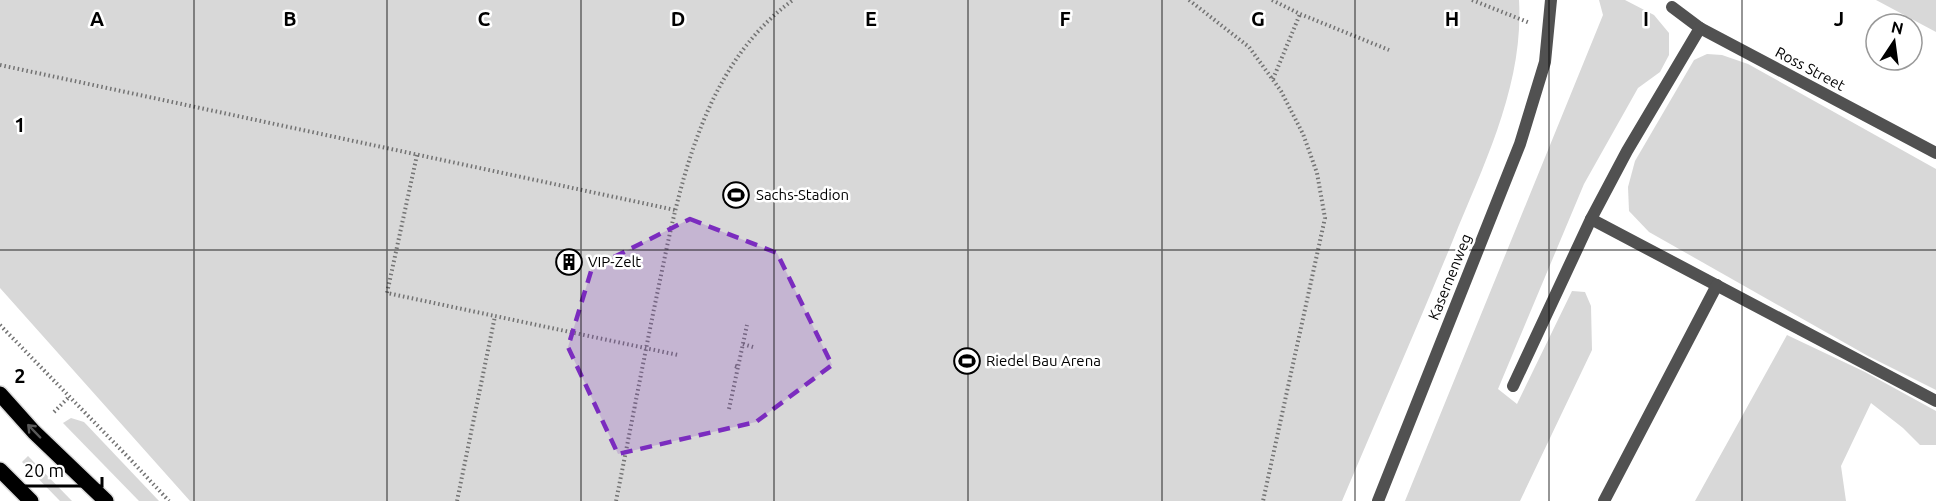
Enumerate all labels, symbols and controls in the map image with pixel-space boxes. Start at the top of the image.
text: A [90,7,104,30]
text: B [283,7,297,30]
text: C [478,7,491,30]
text: D [671,7,685,30]
text: E [865,7,877,30]
text: F [1059,7,1071,30]
text: G [1251,7,1265,30]
text: H [1445,7,1459,30]
text: I [1643,7,1649,30]
text: J [1834,7,1844,30]
north arrow [1864,12,1924,72]
text: N [1890,17,1905,37]
street label: Ross Street [1772,43,1848,94]
text: 1 [14,113,26,136]
sports icon: Sachs-Stadion [721,180,751,210]
place label: Sachs-Stadion [756,186,849,203]
street label: Kasernenweg [1425,231,1475,322]
building icon: VIP-Zelt [554,247,584,277]
place label: VIP-Zelt [588,253,641,270]
sports icon: Riedel Bau Arena [952,346,982,376]
place label: Riedel Bau Arena [986,352,1101,369]
text: 2 [14,364,26,387]
one-way arrow [27,424,41,439]
scale bar [15,450,102,488]
text: 20 m [24,460,64,480]

